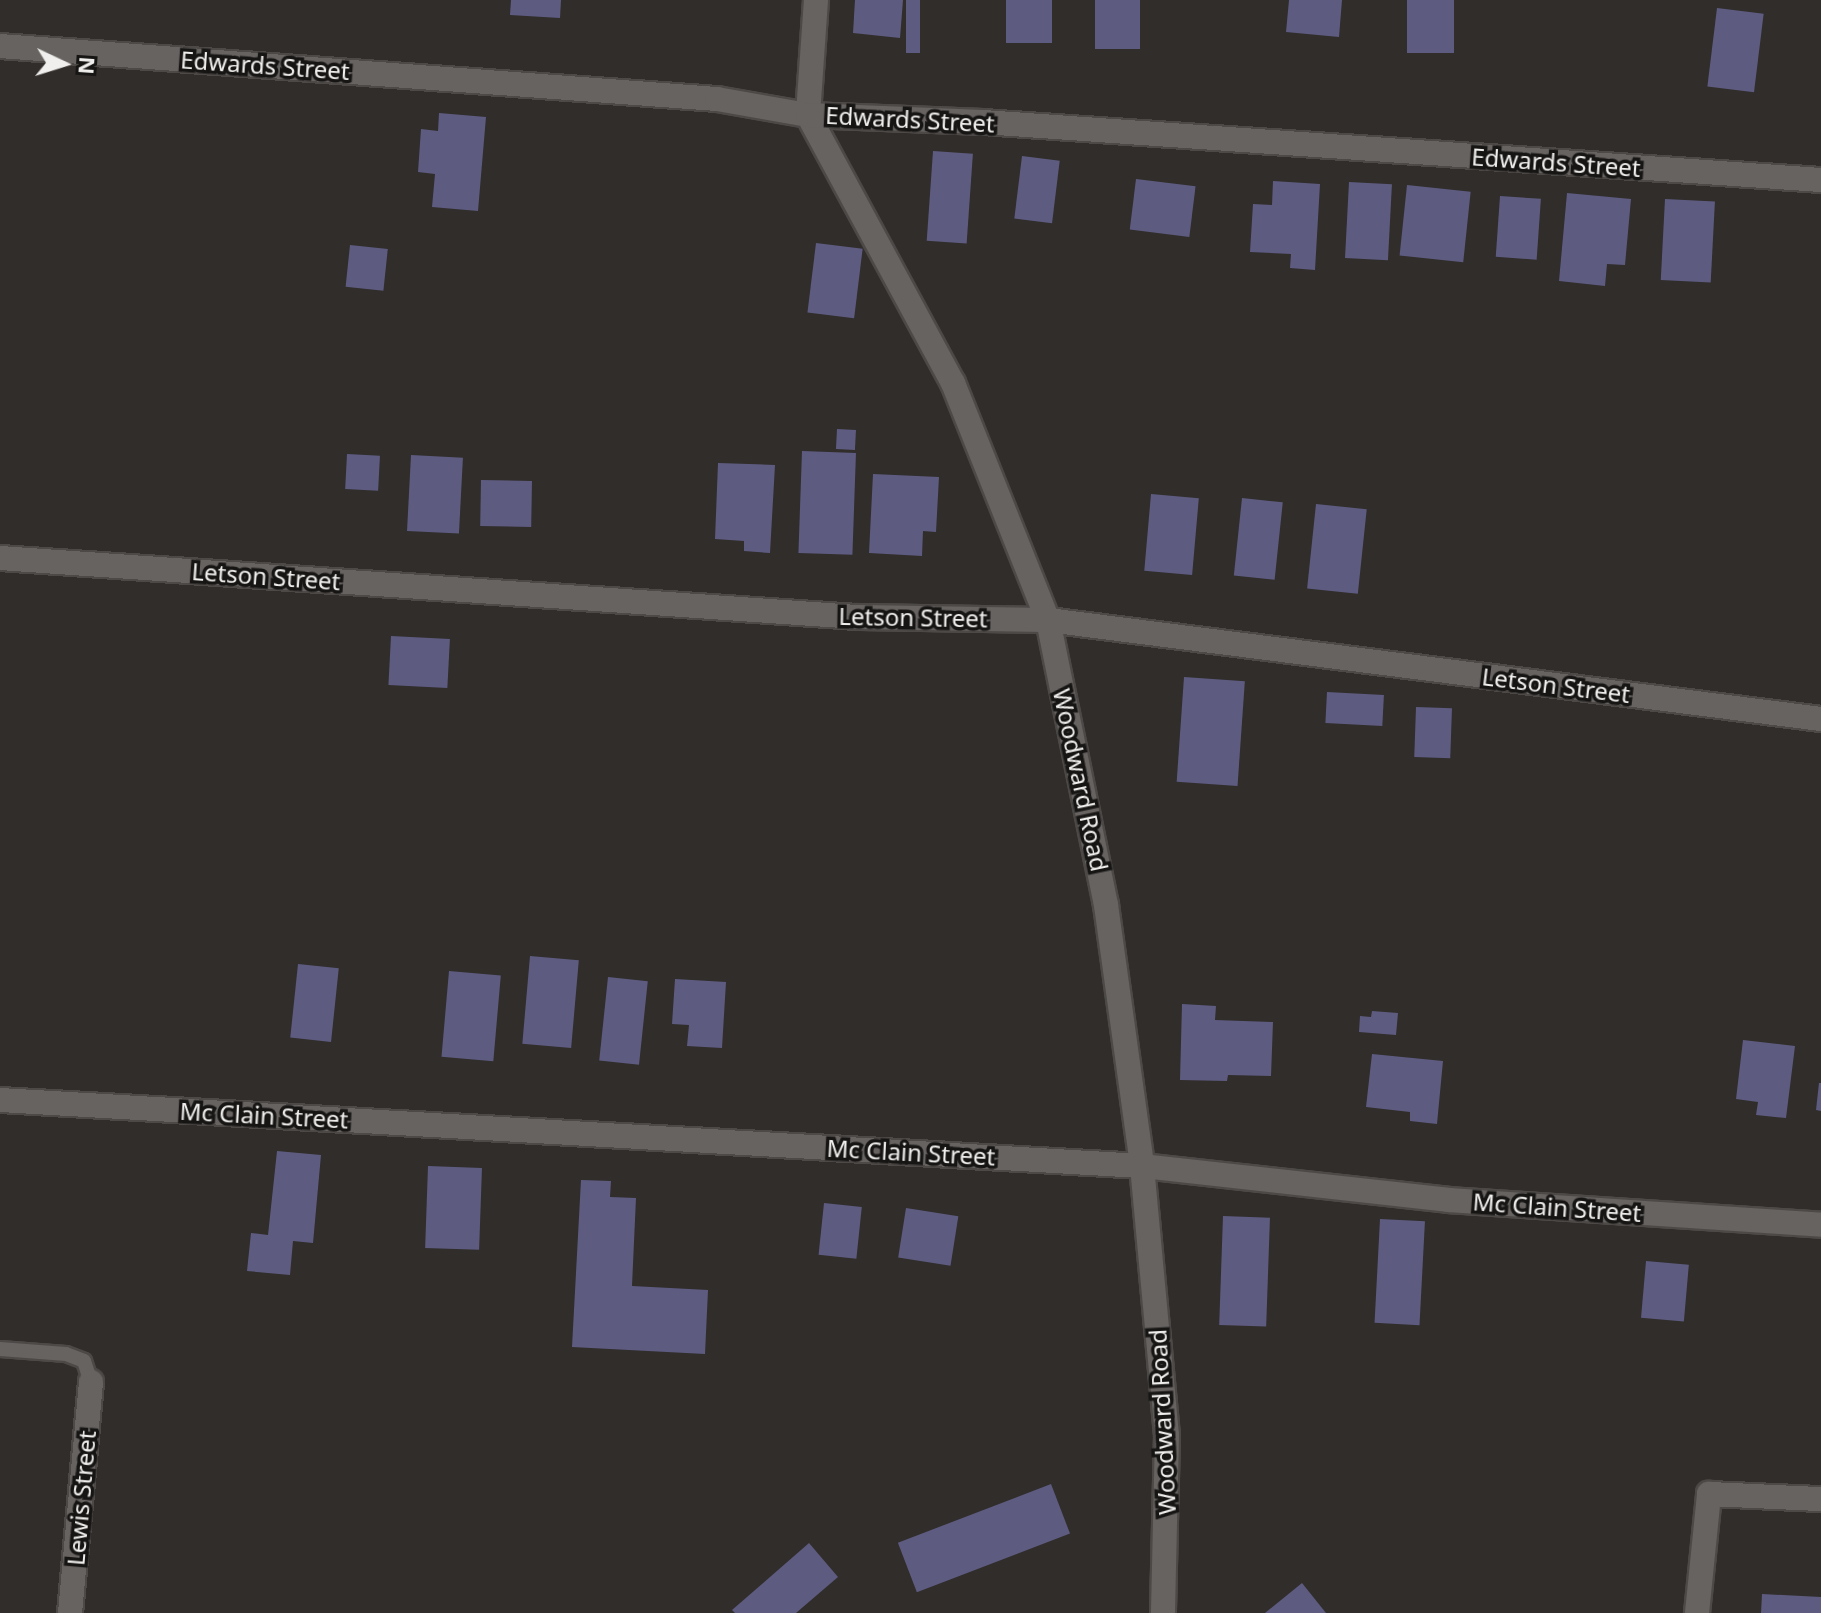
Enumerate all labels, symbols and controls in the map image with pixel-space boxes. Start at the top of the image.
north arrow [24,24,104,104]
street label: Edwards Street [180,45,350,85]
text: N [72,56,104,76]
street label: Edwards Street [825,100,995,138]
street label: Edwards Street [1471,142,1641,182]
street label: Letson Street [191,556,341,596]
street label: Letson Street [838,601,988,633]
street label: Letson Street [1480,662,1632,708]
street label: Woodward Road [1048,686,1114,874]
street label: Mc Clain Street [179,1096,349,1134]
street label: Mc Clain Street [826,1133,996,1171]
street label: Mc Clain Street [1472,1187,1642,1227]
street label: Woodward Road [1143,1328,1181,1516]
street label: Lewis Street [61,1429,101,1567]

